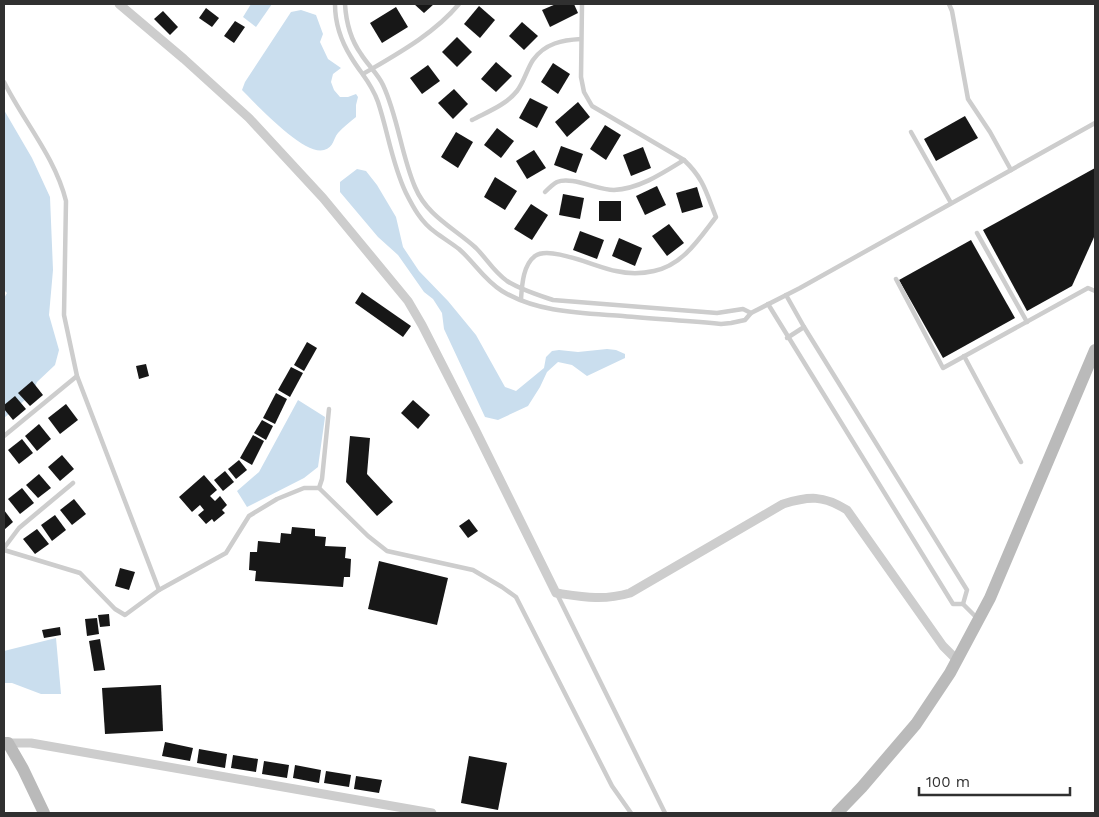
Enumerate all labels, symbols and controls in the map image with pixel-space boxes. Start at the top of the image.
scale bar [919,764,1070,796]
text: 100 m [926,773,970,791]

